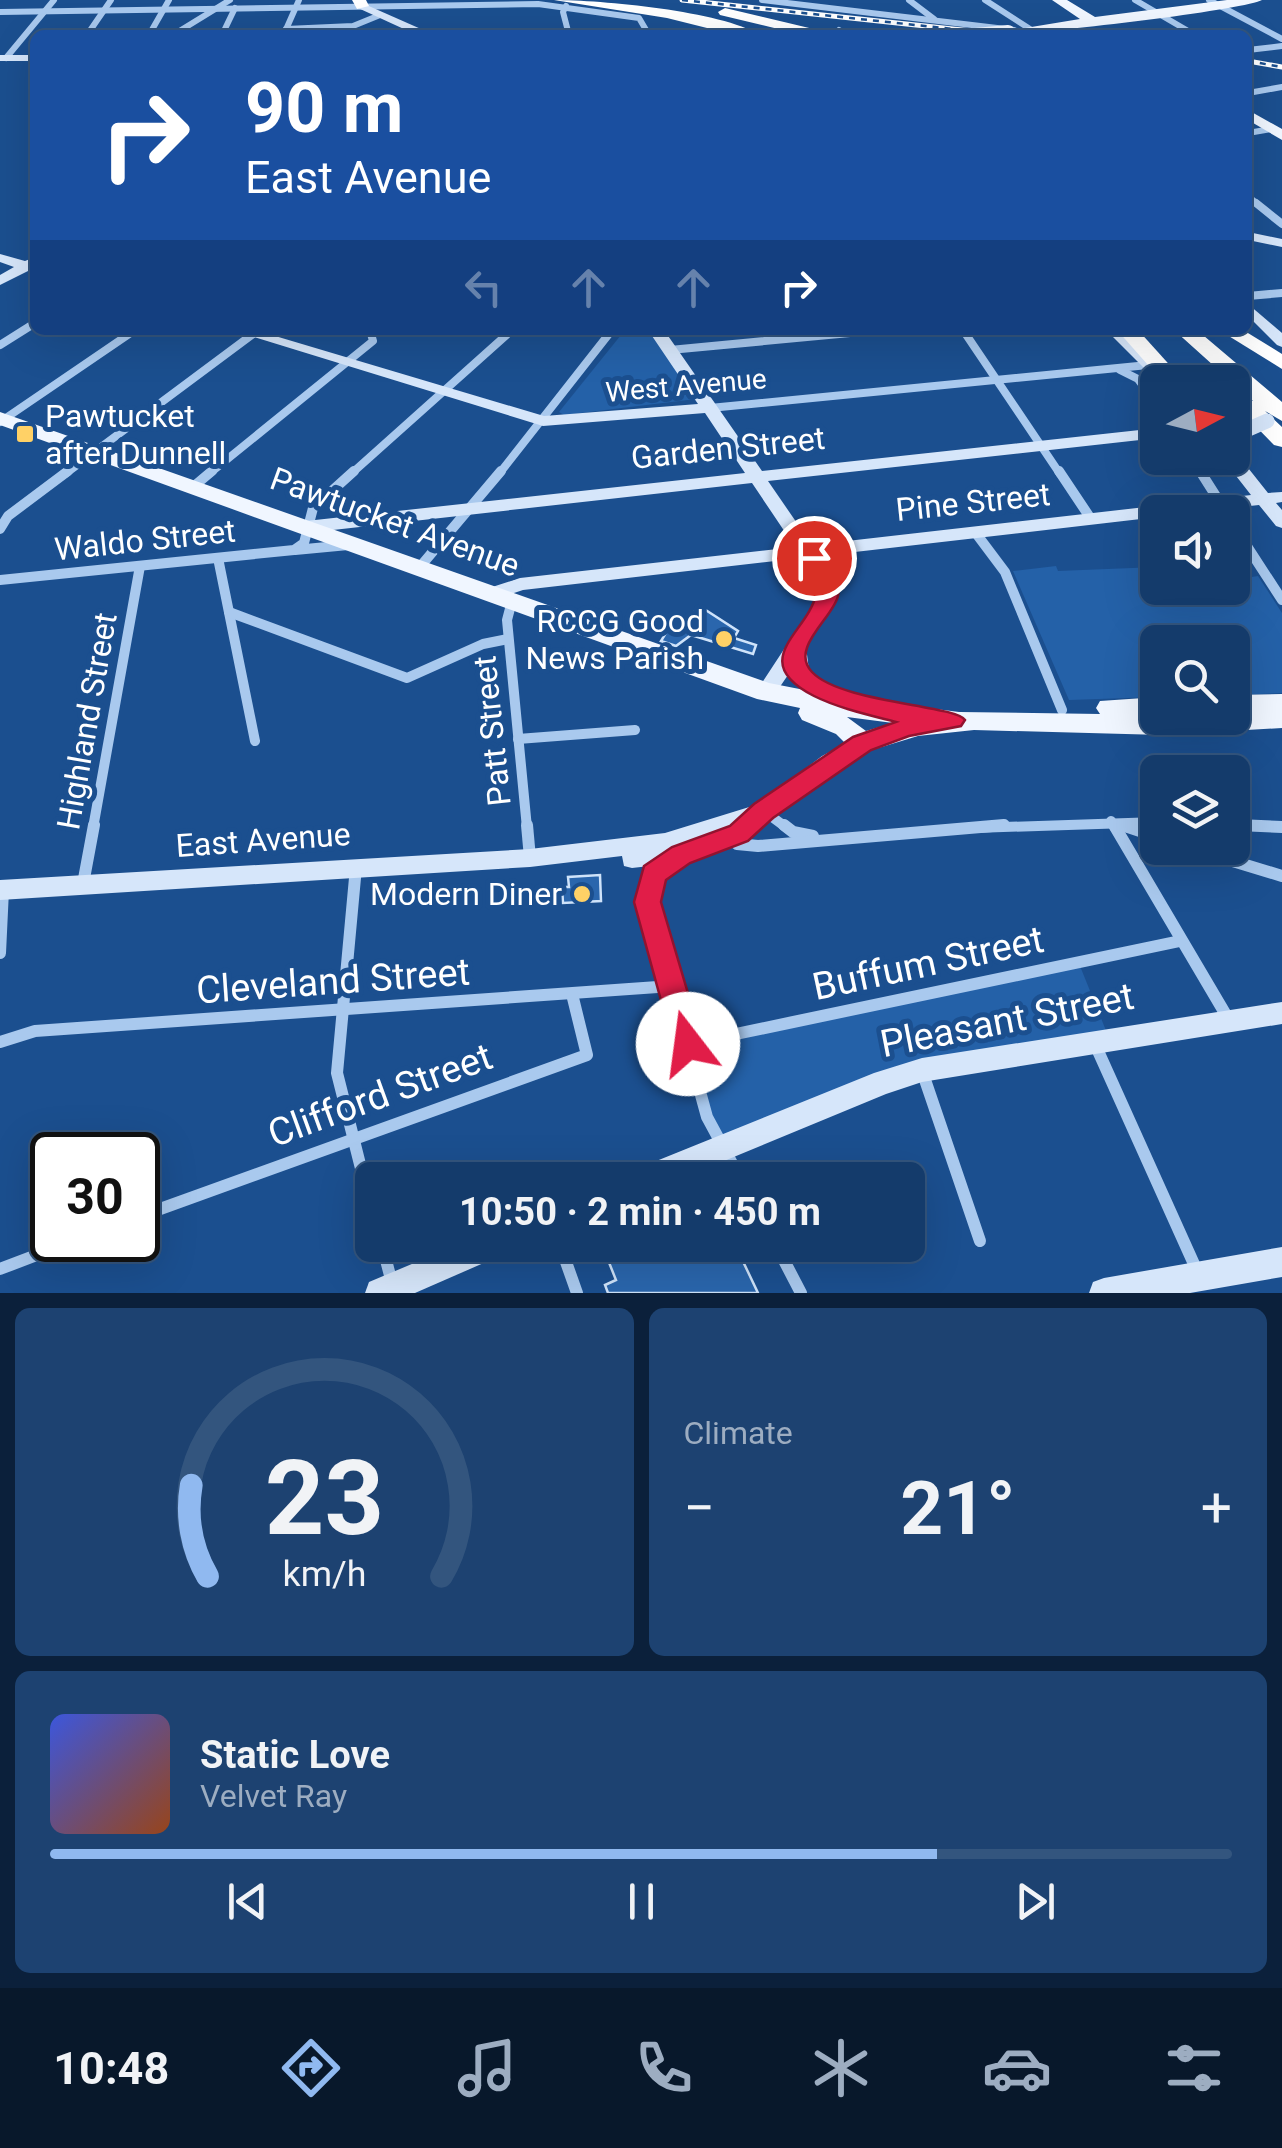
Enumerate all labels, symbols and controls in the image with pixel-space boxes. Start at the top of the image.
text: 90 m [245,67,403,149]
icon: right [80,70,210,200]
text: East Avenue [245,151,491,204]
icon: left [456,260,511,315]
icon: ahead [561,260,616,315]
icon: ahead [666,260,721,315]
icon: right [771,260,826,315]
street label: West Avenue [604,362,768,409]
north arrow [1140,365,1250,475]
map controls [1140,365,1250,865]
place label: Pawtucket after Dunnell [45,397,226,472]
street label: Garden Street [629,419,827,477]
marker: Pawtucket after Dunnell [14,423,36,445]
street label: Pawtucket Avenue [265,459,525,585]
street label: Pine Street [894,475,1052,529]
button: sound [1140,495,1250,605]
street label: Waldo Street [53,512,237,568]
pin [772,516,857,601]
icon: arrive [787,531,842,586]
place label: RCCG Good News Parish [526,602,704,677]
street label: Highland Street [49,610,125,832]
button: search [1140,625,1250,735]
marker: RCCG Good News Parish [713,628,735,650]
street label: Patt Street [465,654,519,808]
button: layers [1140,755,1250,865]
street label: East Avenue [174,815,352,865]
place label: Modern Diner [370,875,562,913]
marker: Modern Diner [571,883,593,905]
street label: Buffum Street [808,917,1048,1009]
street label: Cleveland Street [195,949,471,1013]
street label: Pleasant Street [876,974,1138,1066]
position arrow [636,992,740,1096]
street label: Clifford Street [262,1034,498,1156]
speed limit sign: 30 [30,1132,160,1262]
text: 10:50 · 2 min · 450 m [459,1190,821,1234]
text: Climate [684,1414,793,1452]
text: 23 [265,1438,384,1559]
text: 21° [900,1464,1016,1552]
text: − [684,1476,715,1540]
text: + [1201,1476,1232,1540]
text: km/h [282,1553,366,1595]
text: Static Love [200,1733,390,1777]
text: Velvet Ray [200,1777,347,1815]
icon: previous [220,1874,275,1929]
icon: pause [614,1874,669,1929]
icon: next [1008,1874,1063,1929]
icon: directions [276,2033,346,2103]
icon: music [452,2033,522,2103]
icon: phone [629,2033,699,2103]
icon: climate [806,2033,876,2103]
icon: car [982,2033,1052,2103]
icon: filters [1159,2033,1229,2103]
text: 10:48 [53,2042,169,2095]

